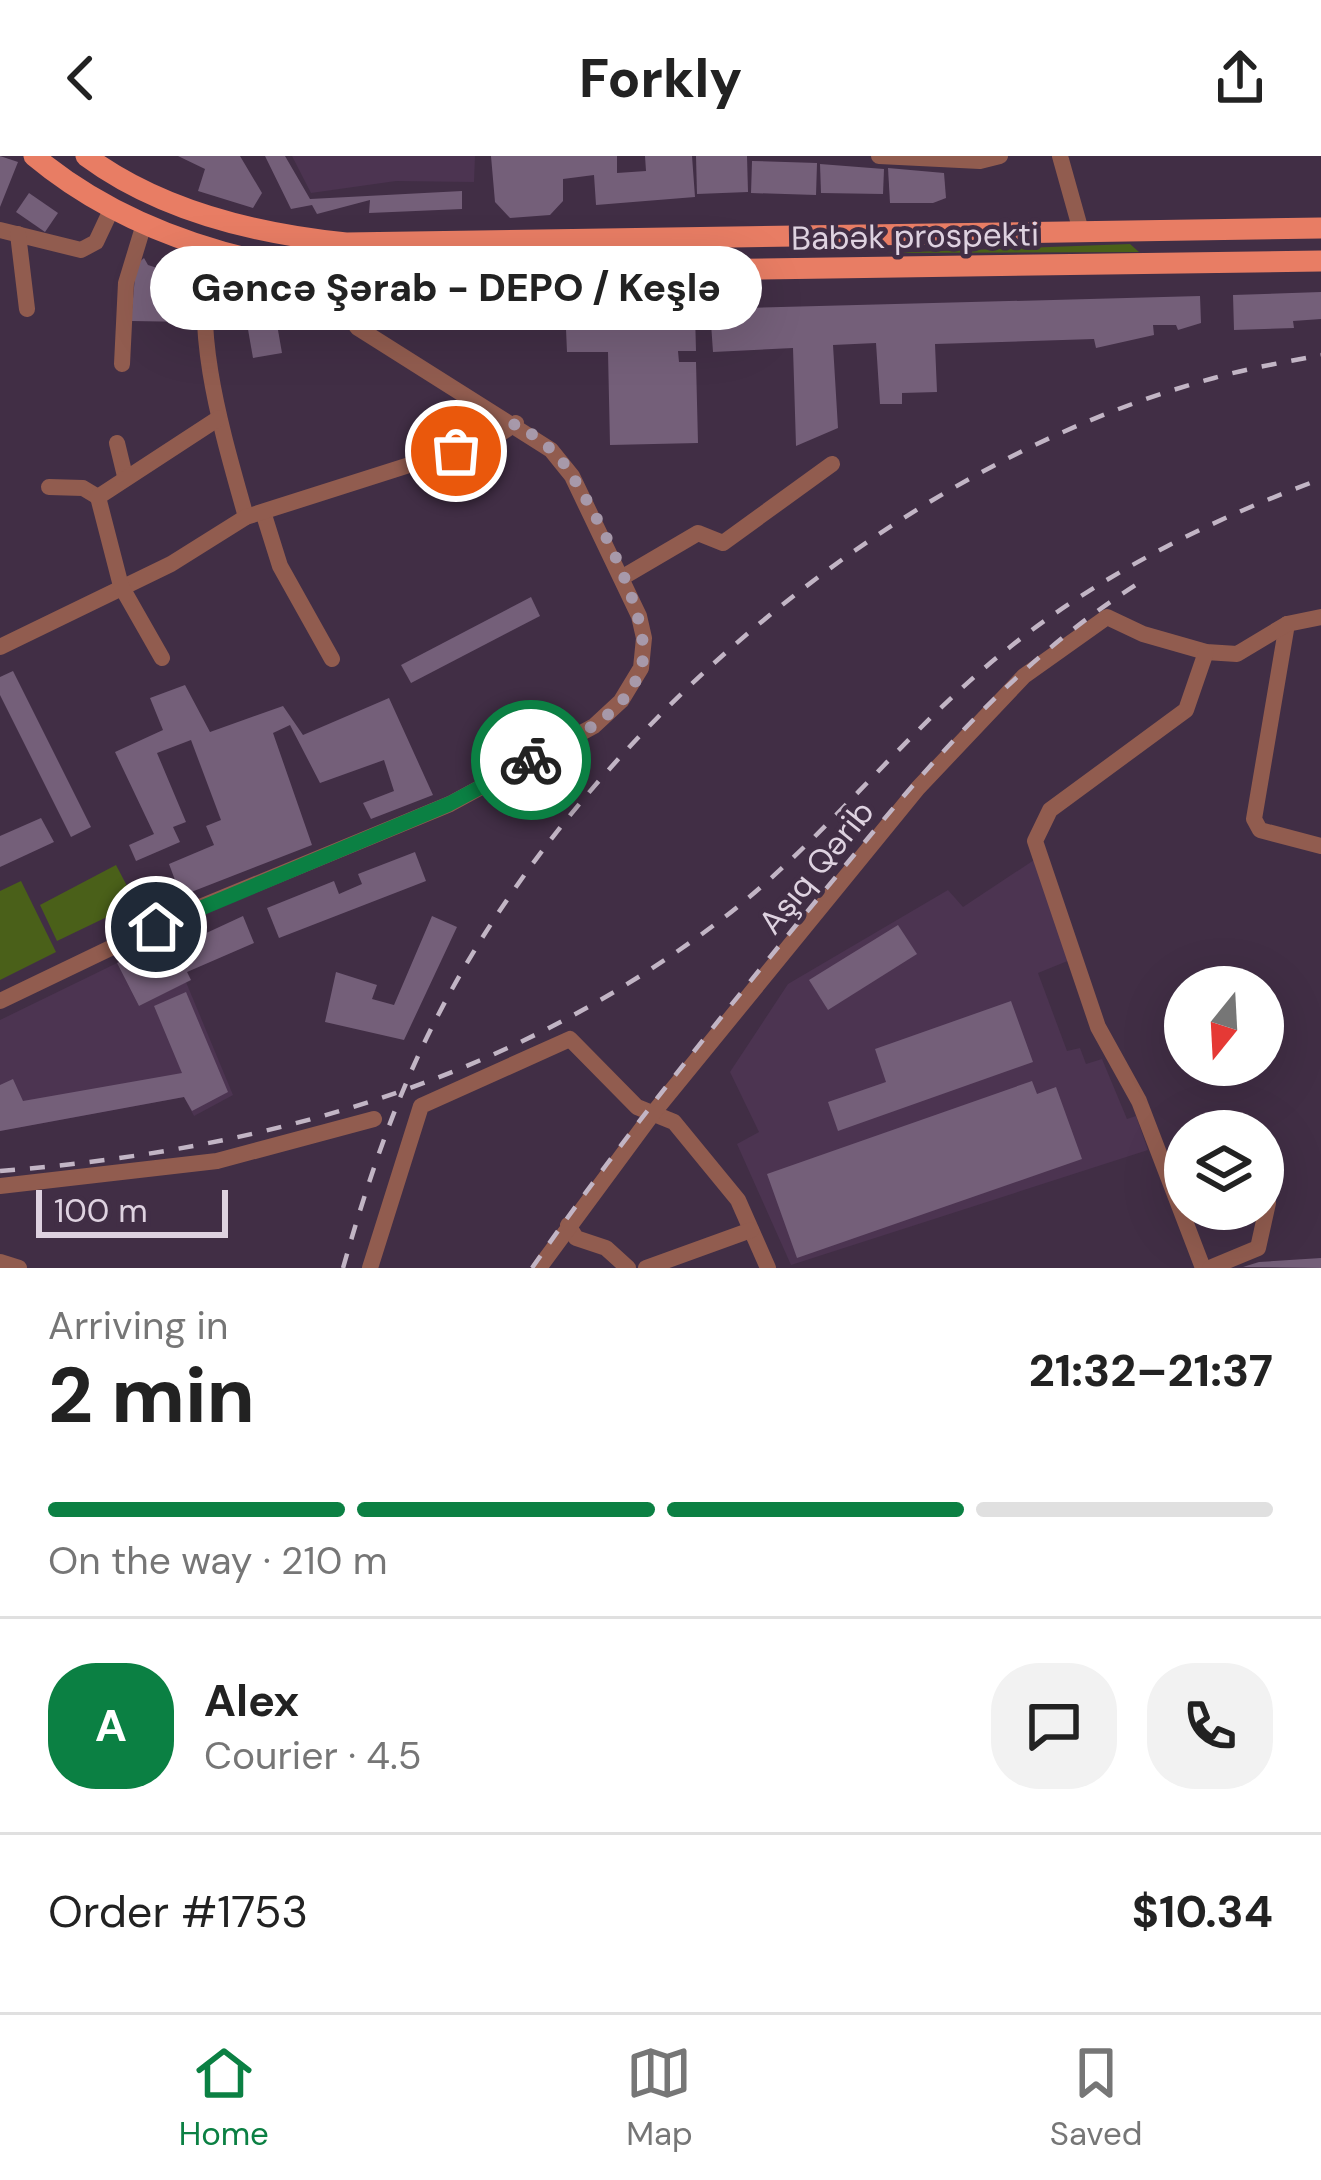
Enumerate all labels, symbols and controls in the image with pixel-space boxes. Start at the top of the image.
text: Forkly [579,43,742,114]
icon: back [48,45,114,111]
icon: share [1207,45,1273,111]
street label: Babək prospekti [791,212,1039,260]
callout: Gəncə Şərab - DEPO / Keşlə [150,247,762,331]
text: Gəncə Şərab - DEPO / Keşlə [191,262,721,313]
pin [405,400,507,502]
icon: bag [423,418,489,484]
courier [471,700,591,820]
icon: bike [498,727,564,793]
street label: Aşıq Qərib [749,791,883,943]
pin [105,876,207,978]
icon: home [123,894,189,960]
north arrow [1164,966,1284,1086]
map controls [1164,966,1284,1230]
button: layers [1164,1110,1284,1230]
scale bar [36,1184,228,1237]
text: 100 m [54,1189,148,1232]
text: Arriving in [48,1300,228,1351]
text: 21:32–21:37 [1029,1341,1273,1400]
text: 2 min [48,1345,255,1446]
text: On the way · 210 m [48,1535,387,1586]
button: chat [991,1663,1117,1789]
button: phone [1147,1663,1273,1789]
text: Alex [204,1671,299,1730]
text: A [95,1696,127,1755]
text: Courier · 4.5 [204,1730,421,1781]
text: Order #1753 [48,1882,308,1941]
text: $10.34 [1132,1882,1273,1941]
tab: Home [179,2040,269,2155]
tab: Map [626,2040,693,2155]
tab: Saved [1050,2040,1142,2155]

